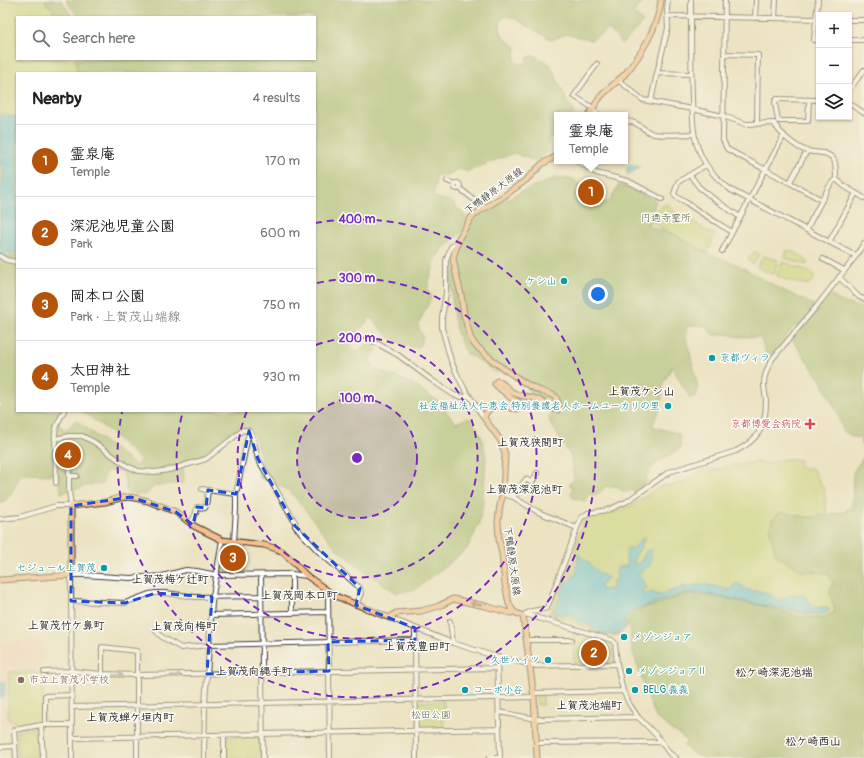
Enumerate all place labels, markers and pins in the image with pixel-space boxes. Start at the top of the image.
pin: 1 [578,177,604,207]
place label: ケシ山 [526,275,556,287]
marker: ケシ山 [559,276,569,286]
place label: 京都ヴィラ [720,352,770,364]
marker: 京都ヴィラ [707,353,717,363]
place label: 社会福祉法人仁恵会 特別養護老人ホームユーカリの里 [419,400,660,412]
marker: 社会福祉法人仁恵会 特別養護老人ホームユーカリの里 [663,401,673,411]
place label: 京都博愛会病院 [731,418,801,430]
marker: 京都博愛会病院 [804,418,816,430]
pin: 4 [55,440,81,470]
centre of rings [350,451,364,465]
pin: 3 [220,543,246,573]
place label: セジュール上賀茂 [17,562,96,574]
marker: セジュール上賀茂 [99,563,109,573]
place label: メゾンジョア [632,631,692,643]
marker: メゾンジョア [619,632,629,642]
pin: 2 [581,638,607,668]
place label: 久世ハイツ [490,654,540,666]
marker: 久世ハイツ [543,655,553,665]
place label: メゾンジョアⅡ [637,665,707,677]
marker: メゾンジョアⅡ [624,666,634,676]
place label: 市立上賀茂小学校 [29,674,109,686]
marker: 市立上賀茂小学校 [16,675,26,685]
place label: コーポ小谷 [473,684,523,696]
place label: BELG 義義 [643,684,688,696]
marker: コーポ小谷 [460,685,470,695]
marker: BELG 義義 [630,685,640,695]

